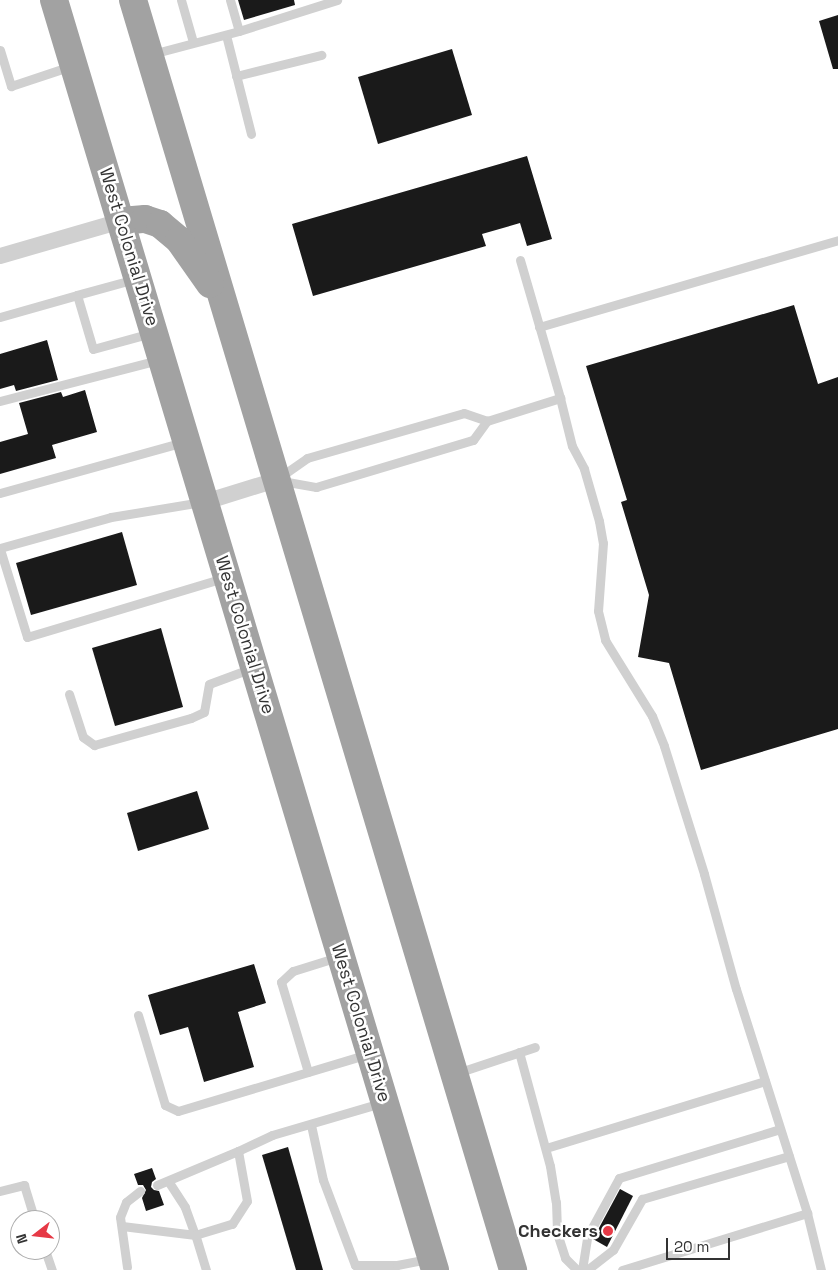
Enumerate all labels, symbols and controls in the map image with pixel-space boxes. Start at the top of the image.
street label: West Colonial Drive [95,165,163,329]
street label: West Colonial Drive [211,553,279,717]
street label: West Colonial Drive [327,941,395,1105]
north arrow [10,1210,60,1260]
place label: Checkers [518,1220,598,1242]
marker: Checkers [602,1225,614,1237]
scale bar [668,1228,732,1260]
text: N [12,1232,31,1246]
text: 20 m [674,1237,709,1256]

